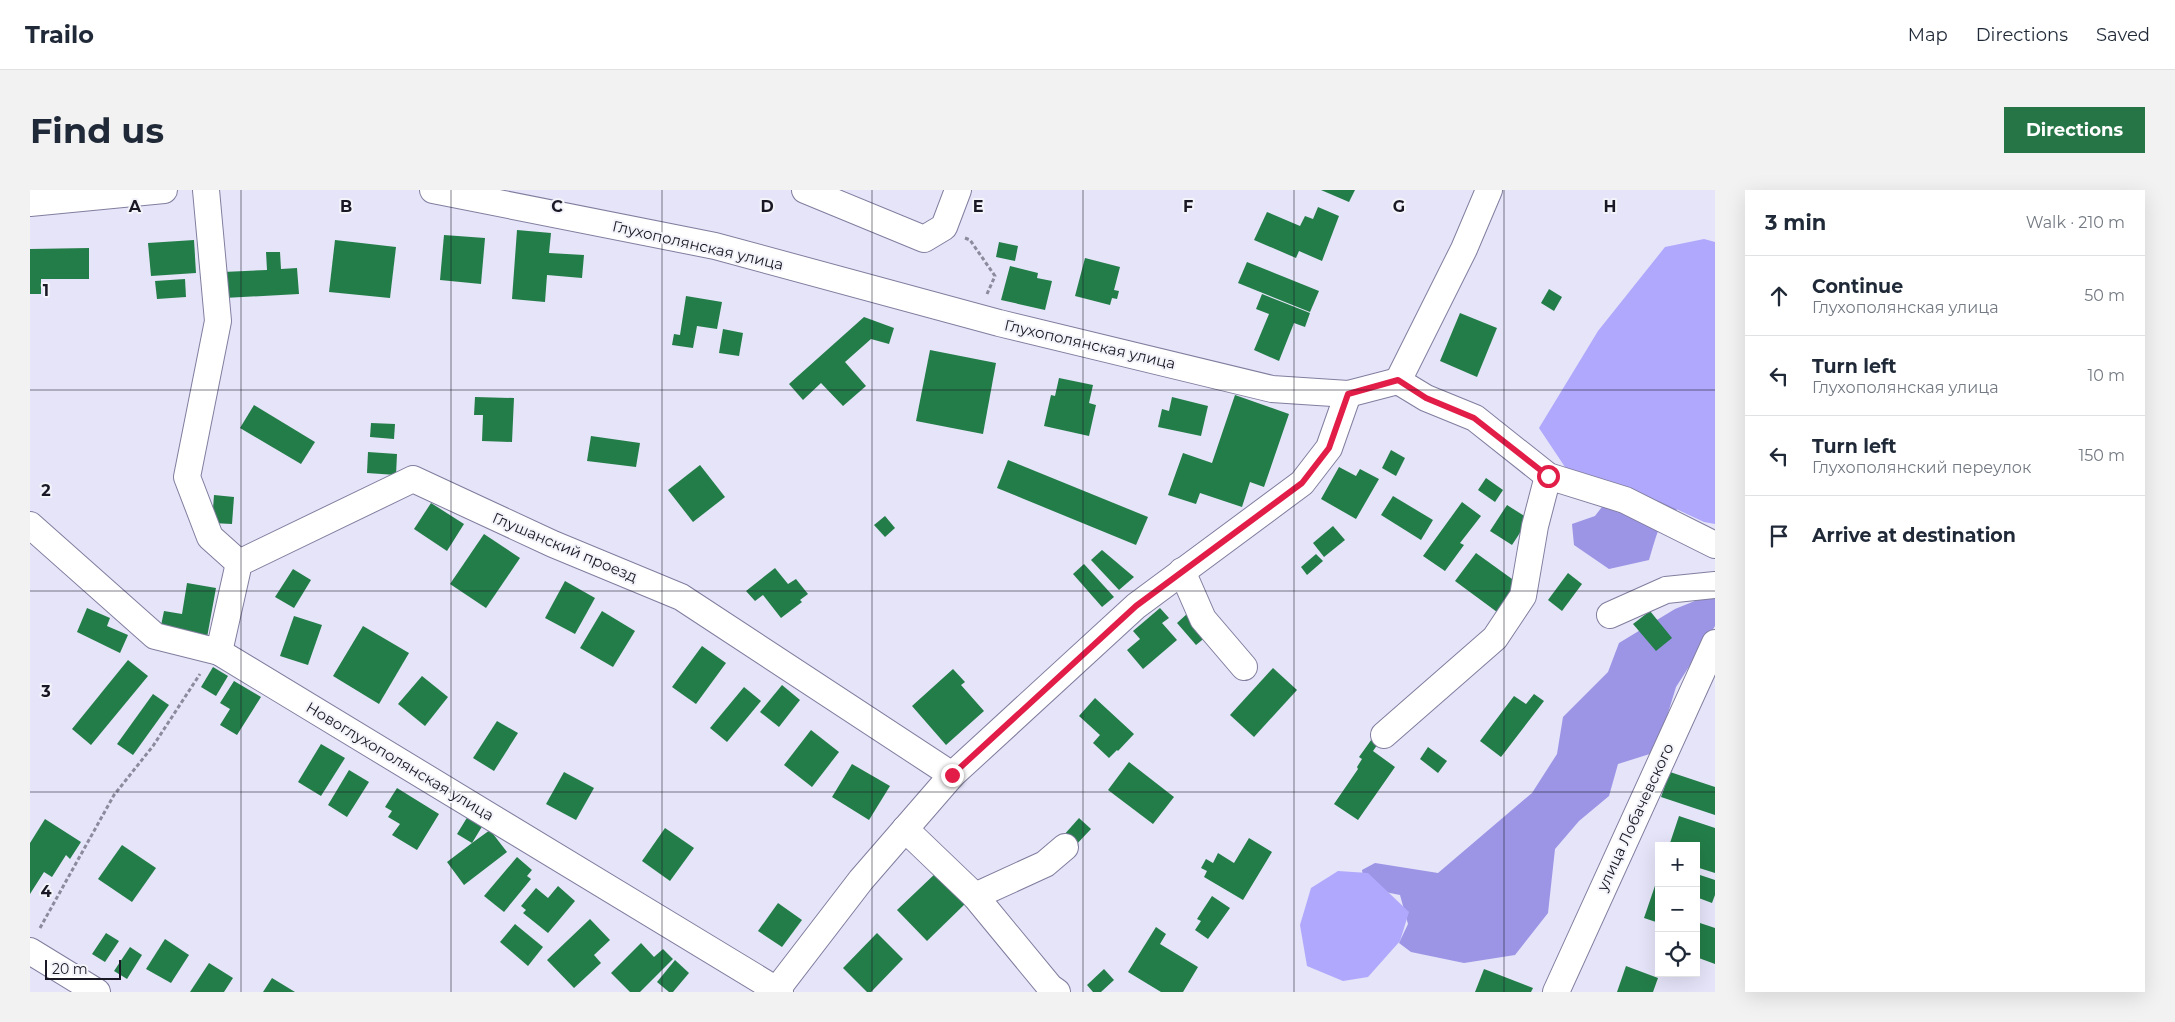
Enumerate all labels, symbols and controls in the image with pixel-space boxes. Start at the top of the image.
text: Trailo [25,20,94,49]
text: Map [1908,24,1948,46]
text: Directions [1976,24,2068,46]
text: Saved [2096,24,2150,46]
button: Directions [2004,107,2145,153]
text: Find us [30,109,164,152]
text: A [128,197,142,216]
text: B [340,197,352,216]
text: C [551,197,563,216]
text: D [760,197,774,216]
text: E [973,197,983,216]
text: F [1183,197,1193,216]
text: G [1393,197,1405,216]
text: H [1604,197,1616,216]
text: 3 min [1765,210,1826,235]
text: Walk · 210 m [2026,213,2125,232]
street label: Глухополянская улица [611,216,785,274]
text: Continue [1812,275,1903,298]
text: 1 [43,281,49,300]
icon: ahead [1765,282,1793,310]
text: 50 m [2084,286,2125,305]
text: Глухополянская улица [1812,298,1999,317]
street label: Глухополянская улица [1003,315,1177,373]
text: Turn left [1812,355,1897,378]
icon: left [1765,362,1793,390]
text: 10 m [2087,366,2125,385]
text: Глухополянская улица [1812,378,1999,397]
text: Turn left [1812,435,1897,458]
icon: left [1765,442,1793,470]
text: 150 m [2078,446,2125,465]
text: Глухополянский переулок [1812,458,2031,477]
route start [1537,465,1560,488]
text: 2 [41,481,51,500]
street label: Глушанский проезд [490,508,641,586]
icon: arrive [1765,522,1793,550]
text: Arrive at destination [1812,524,2016,547]
text: 3 [40,682,51,701]
street label: Новоглухополянская улица [303,697,497,825]
street label: улица Лобачевского [1592,740,1678,895]
route end [941,764,964,787]
map controls [1655,842,1700,977]
button: + [1655,842,1700,887]
text: 4 [40,882,52,901]
button: − [1655,887,1700,932]
button: locate [1655,932,1700,977]
scale bar [45,957,121,980]
text: 20 m [52,960,88,978]

